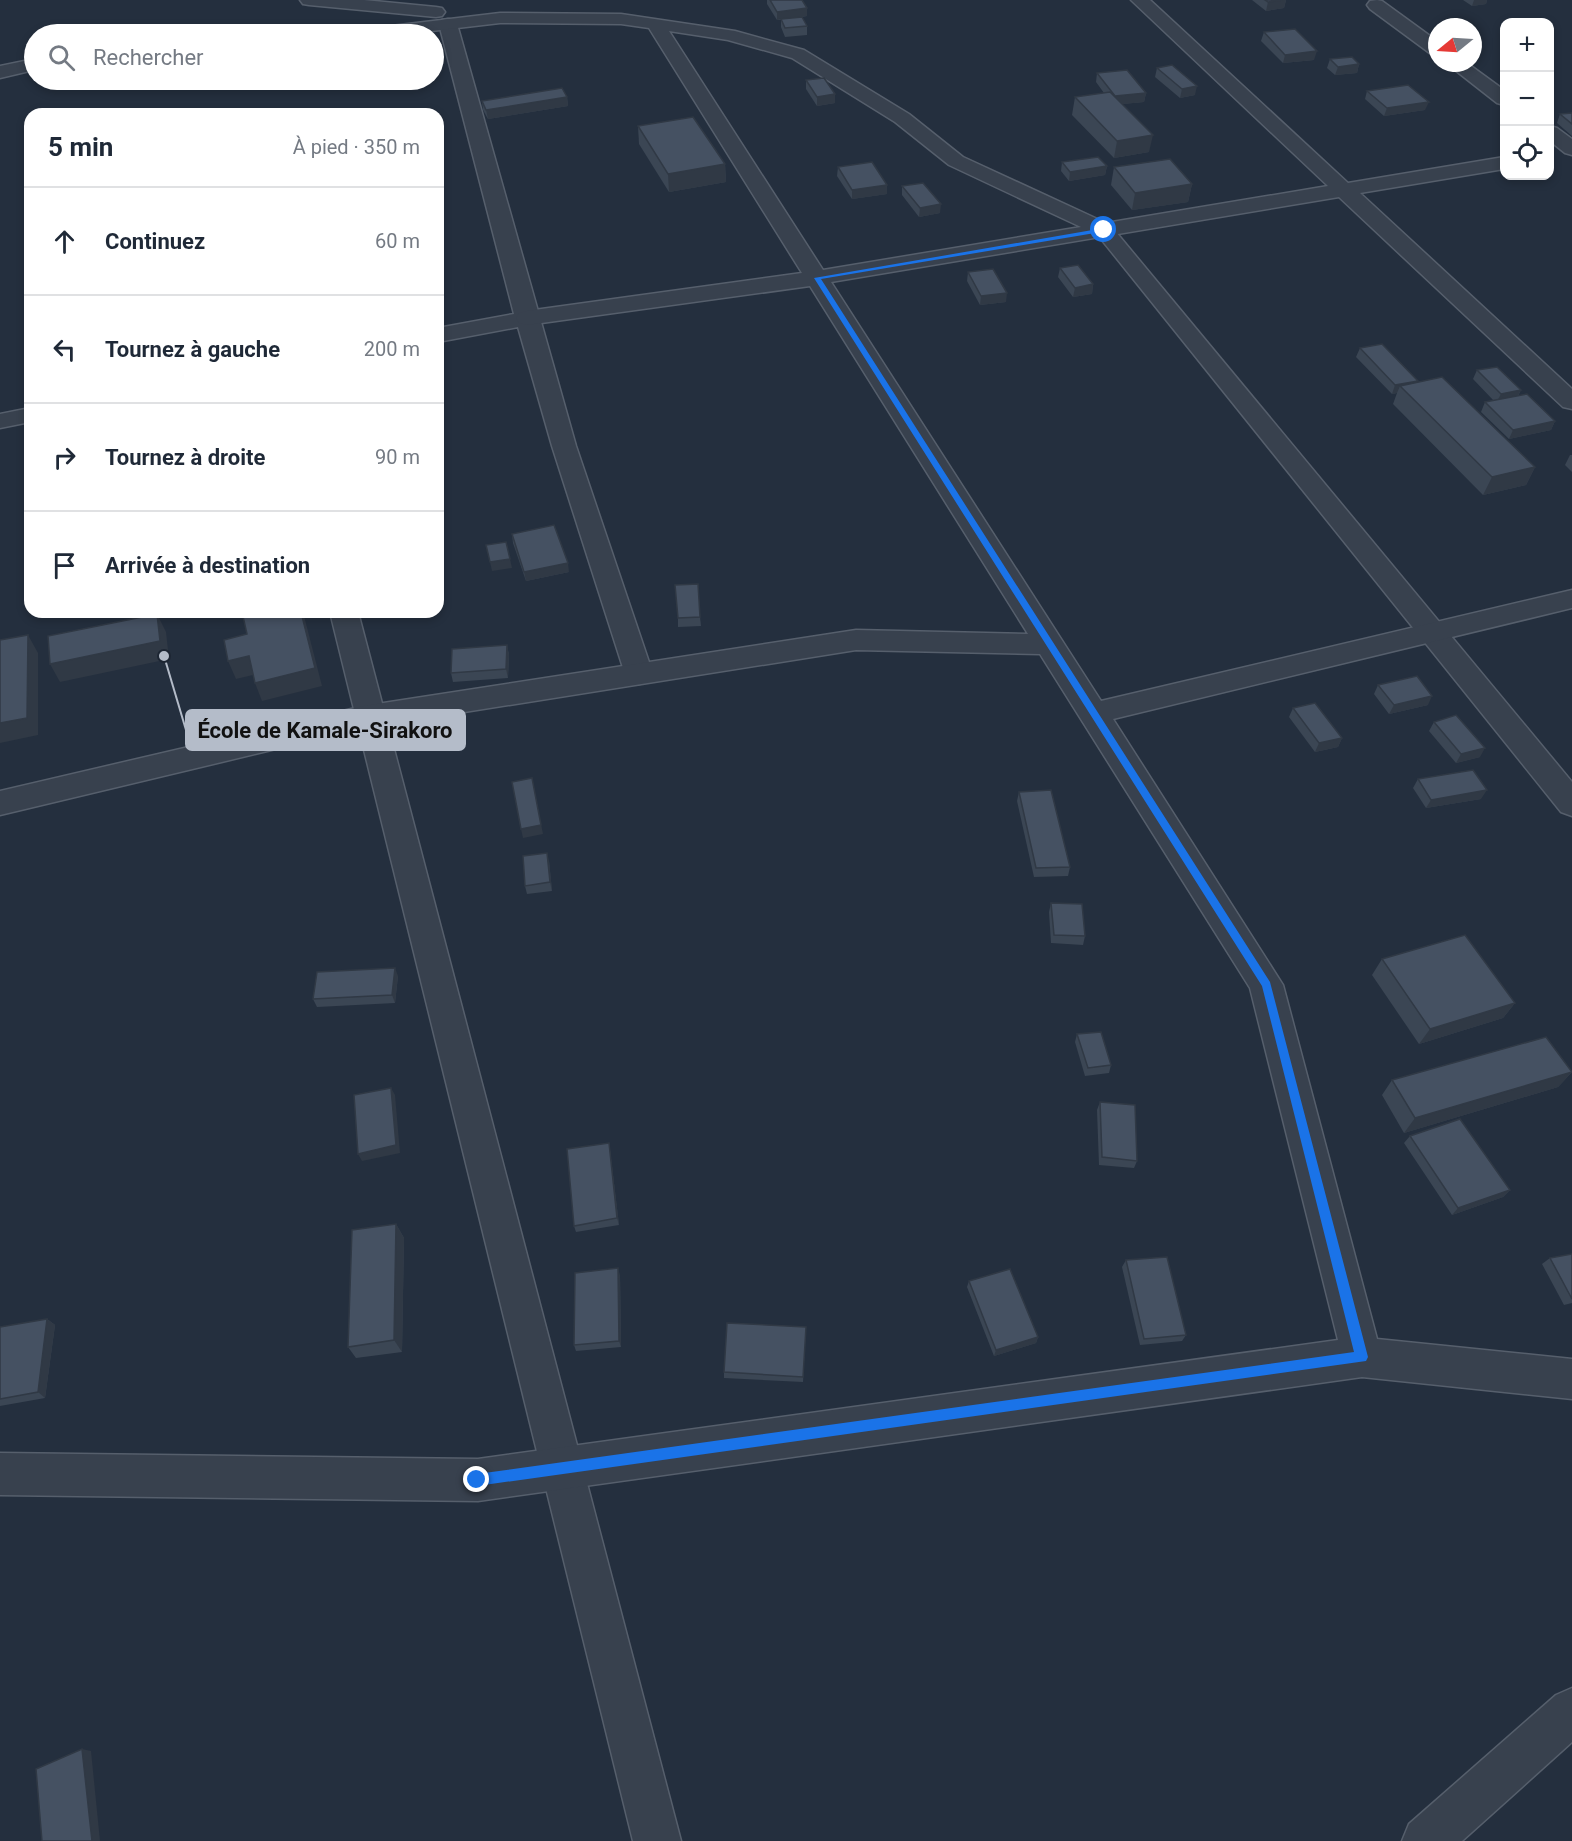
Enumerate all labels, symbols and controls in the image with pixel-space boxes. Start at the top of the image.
north arrow [1428,18,1482,72]
map controls [1500,18,1554,180]
button: + [1500,18,1554,72]
search box [24,24,444,90]
icon: search [45,41,78,74]
text: Rechercher [93,45,204,70]
button: − [1500,72,1554,126]
button: locate [1500,126,1554,180]
text: 5 min [48,132,113,162]
text: À pied · 350 m [293,135,420,159]
route start [1090,216,1116,242]
icon: ahead [48,225,81,258]
text: Continuez [105,229,205,254]
text: 60 m [375,229,420,253]
icon: left [48,333,81,366]
text: Tournez à gauche [105,337,280,362]
text: 200 m [364,337,420,361]
icon: right [48,441,81,474]
text: Tournez à droite [105,445,265,470]
text: 90 m [375,445,420,469]
icon: arrive [48,549,81,582]
text: Arrivée à destination [105,553,310,578]
callout: École de Kamale-Sirakoro [186,710,465,750]
text: École de Kamale-Sirakoro [197,718,453,743]
route end [463,1466,489,1492]

